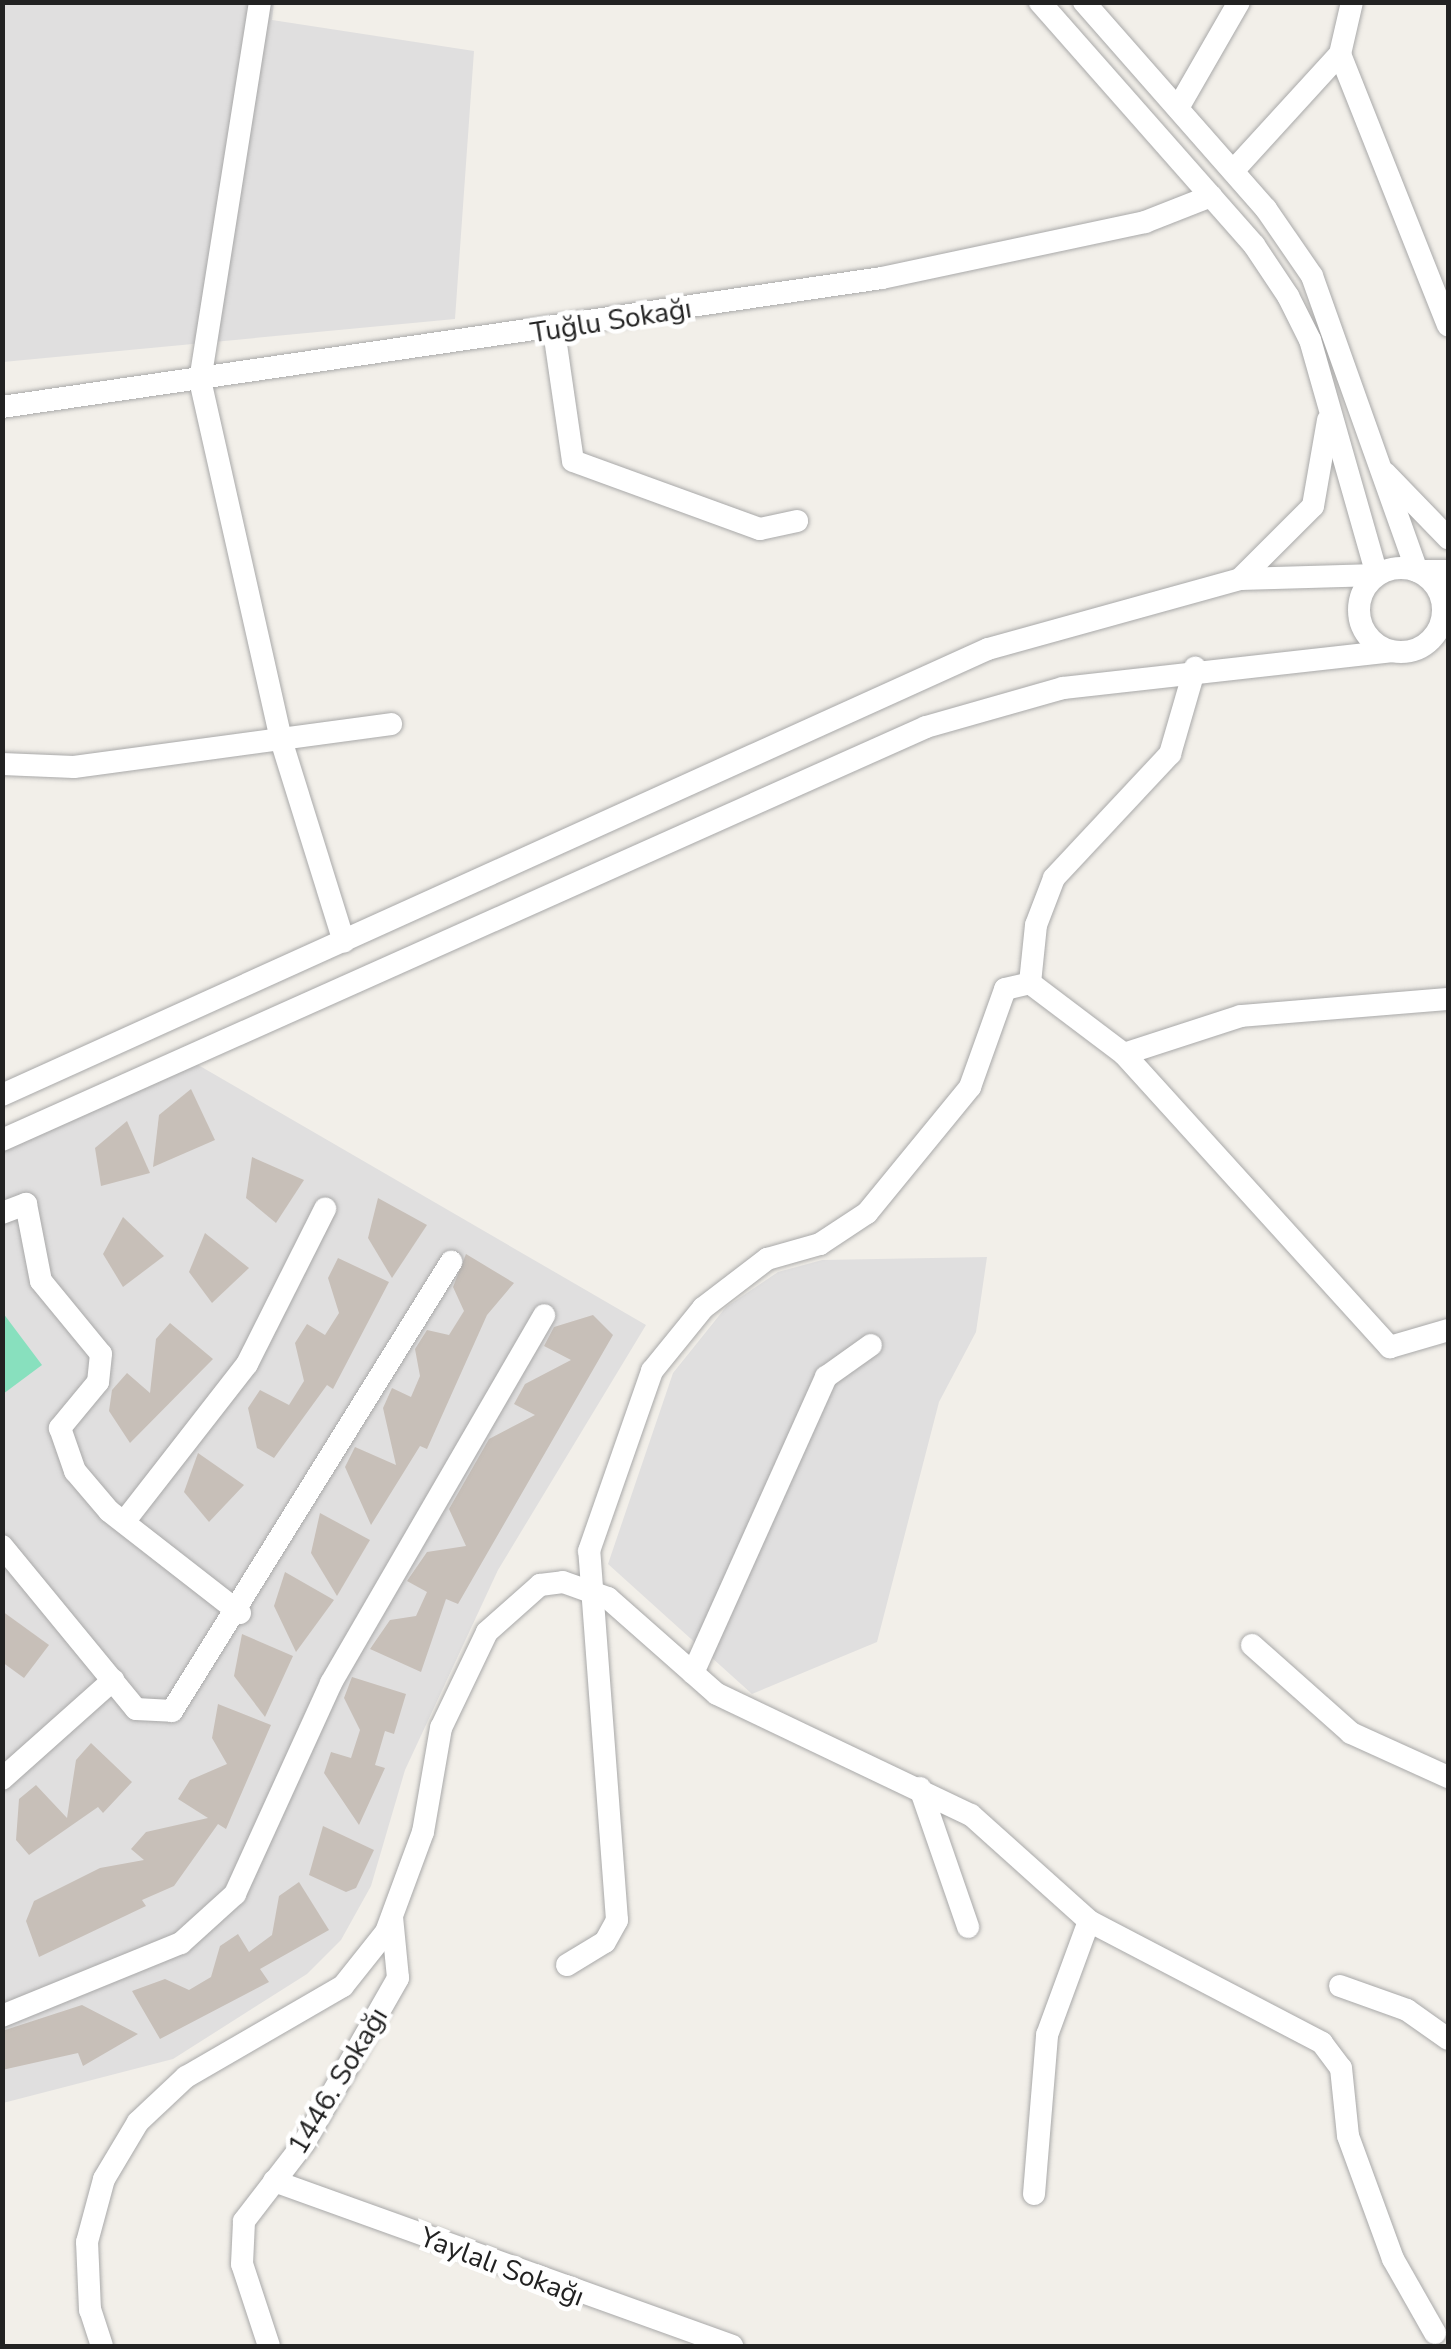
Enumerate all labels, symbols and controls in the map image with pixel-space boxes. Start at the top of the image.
street label: Tuğlu Sokağı [528,292,694,350]
street label: 1446. Sokağı [281,2002,395,2160]
street label: Yaylalı Sokağı [415,2220,589,2314]

